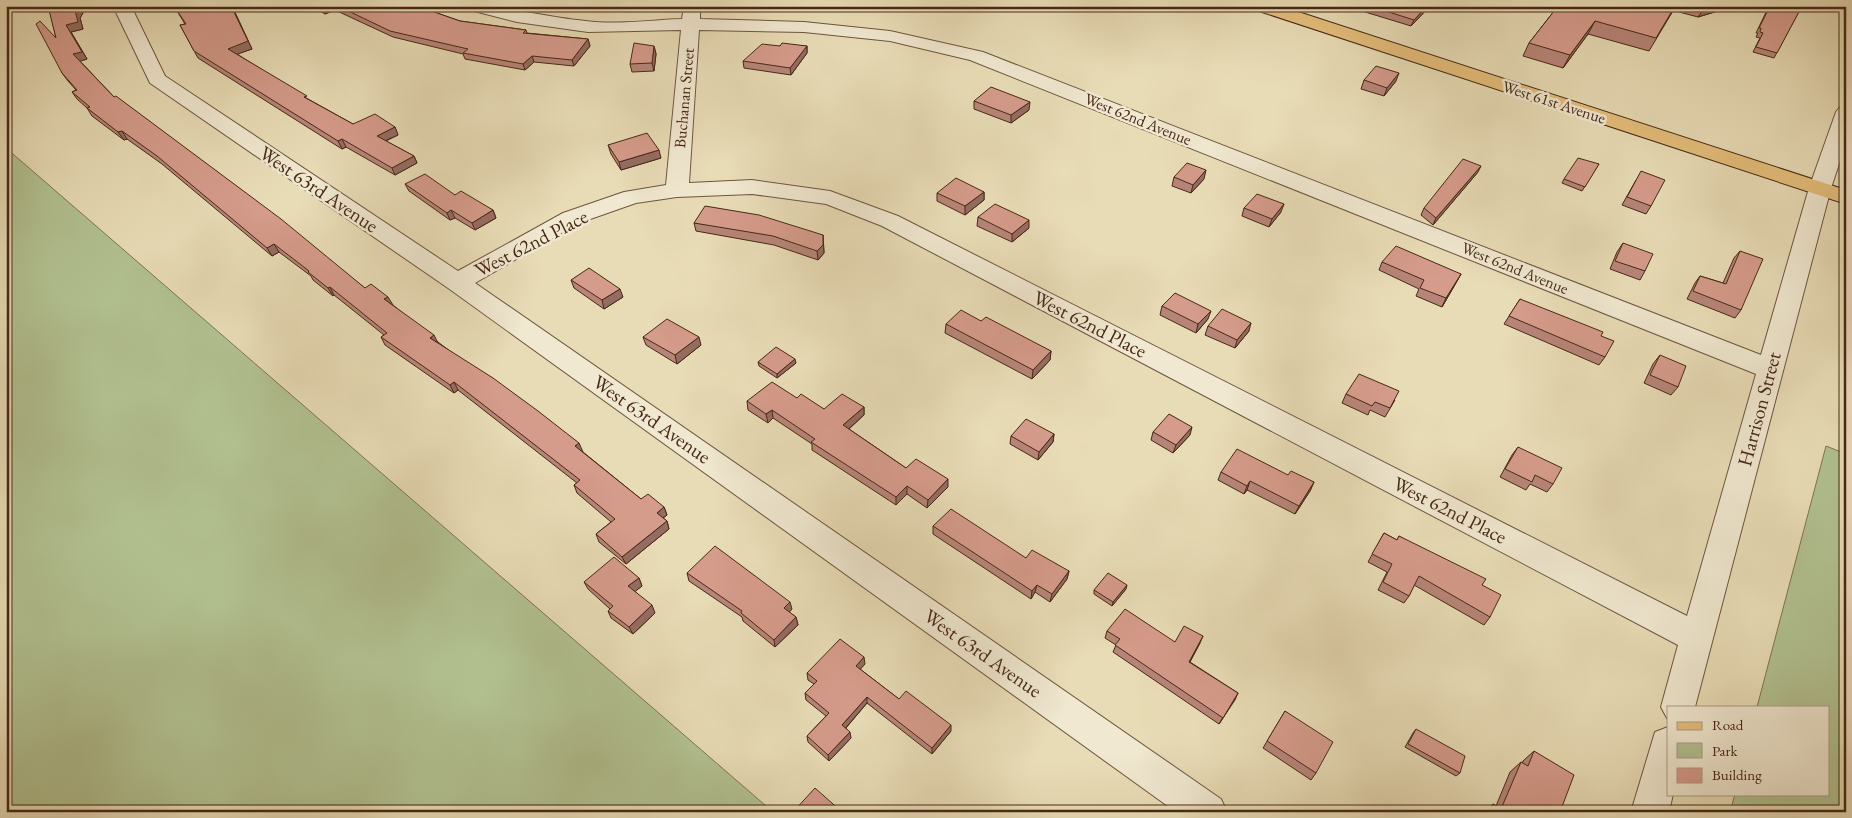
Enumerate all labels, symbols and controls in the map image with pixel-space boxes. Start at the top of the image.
street label: Buchanan Street [669,47,699,149]
street label: West 61st Avenue [1500,75,1608,129]
street label: West 62nd Avenue [1081,88,1195,150]
street label: West 63rd Avenue [254,140,384,239]
street label: West 62nd Place [470,203,592,283]
street label: West 62nd Avenue [1458,237,1572,299]
street label: West 62nd Place [1029,284,1151,364]
street label: Harrison Street [1731,348,1787,469]
street label: West 63rd Avenue [588,369,716,469]
street label: West 62nd Place [1389,470,1511,550]
street label: West 63rd Avenue [919,603,1047,703]
legend [1667,706,1830,796]
text: Road [1712,715,1744,734]
text: Park [1712,741,1739,760]
text: Building [1712,765,1762,784]

